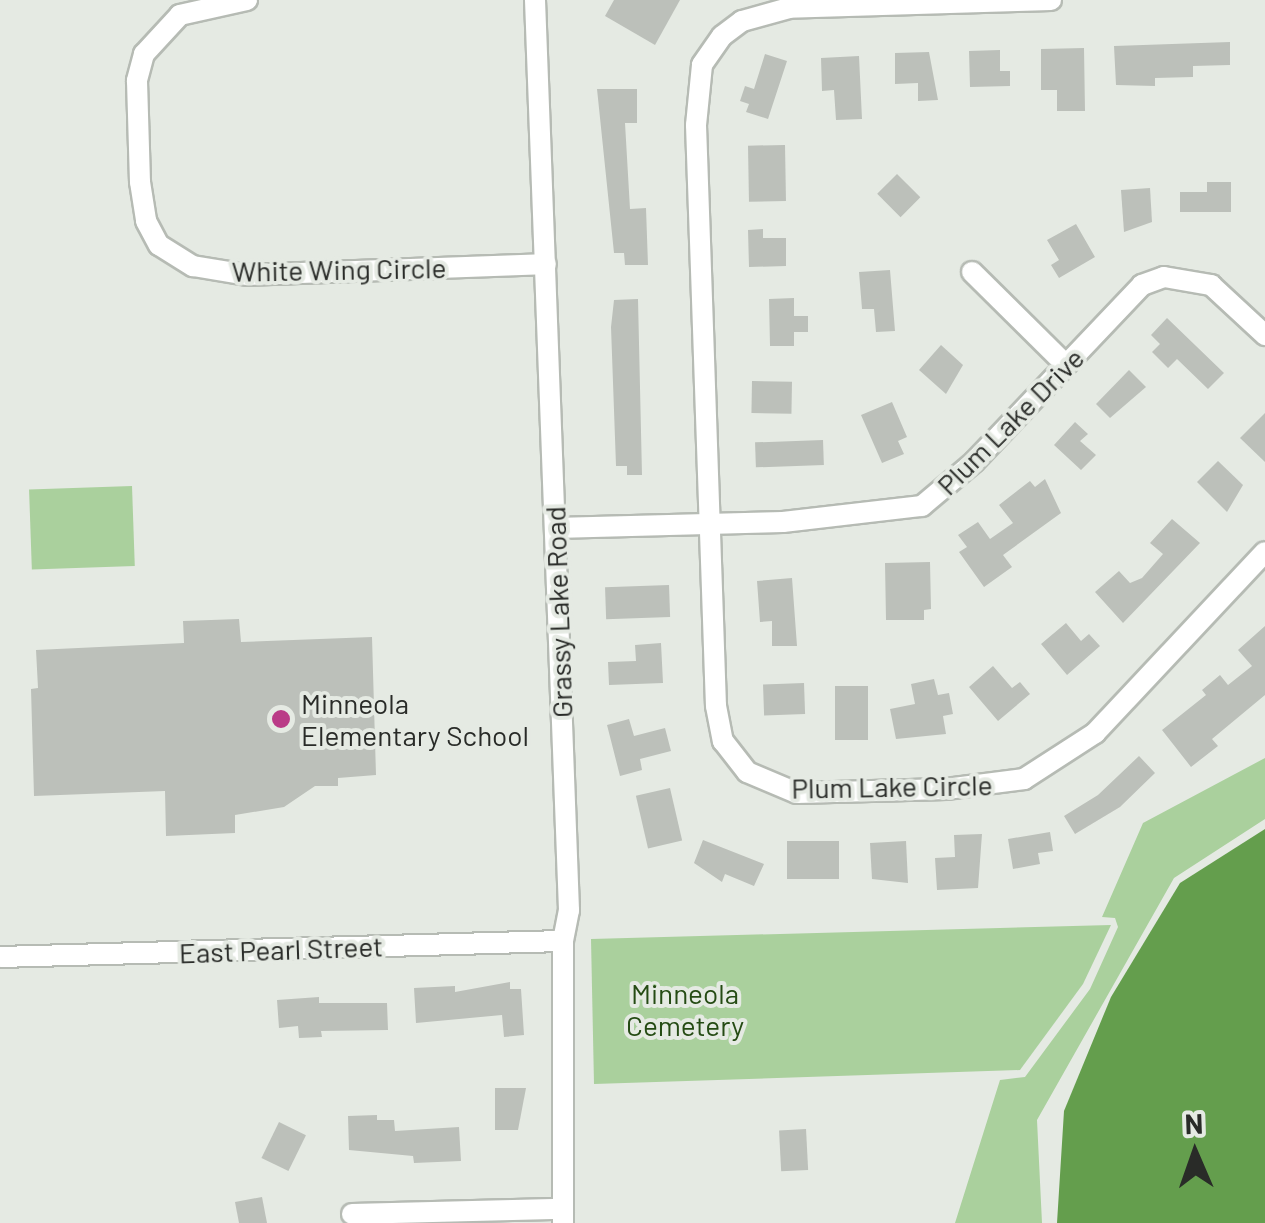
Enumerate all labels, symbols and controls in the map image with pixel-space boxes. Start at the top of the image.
street label: White Wing Circle [231,250,447,288]
street label: Plum Lake Drive [930,341,1090,501]
street label: Grassy Lake Road [538,506,578,718]
place label: Minneola Elementary School [301,686,529,752]
marker: Minneola Elementary School [270,708,292,730]
street label: Plum Lake Circle [791,767,993,805]
street label: East Pearl Street [178,929,384,969]
park label: Minneola Cemetery [626,976,744,1042]
north arrow [1145,1103,1245,1203]
text: N [1184,1106,1204,1140]

